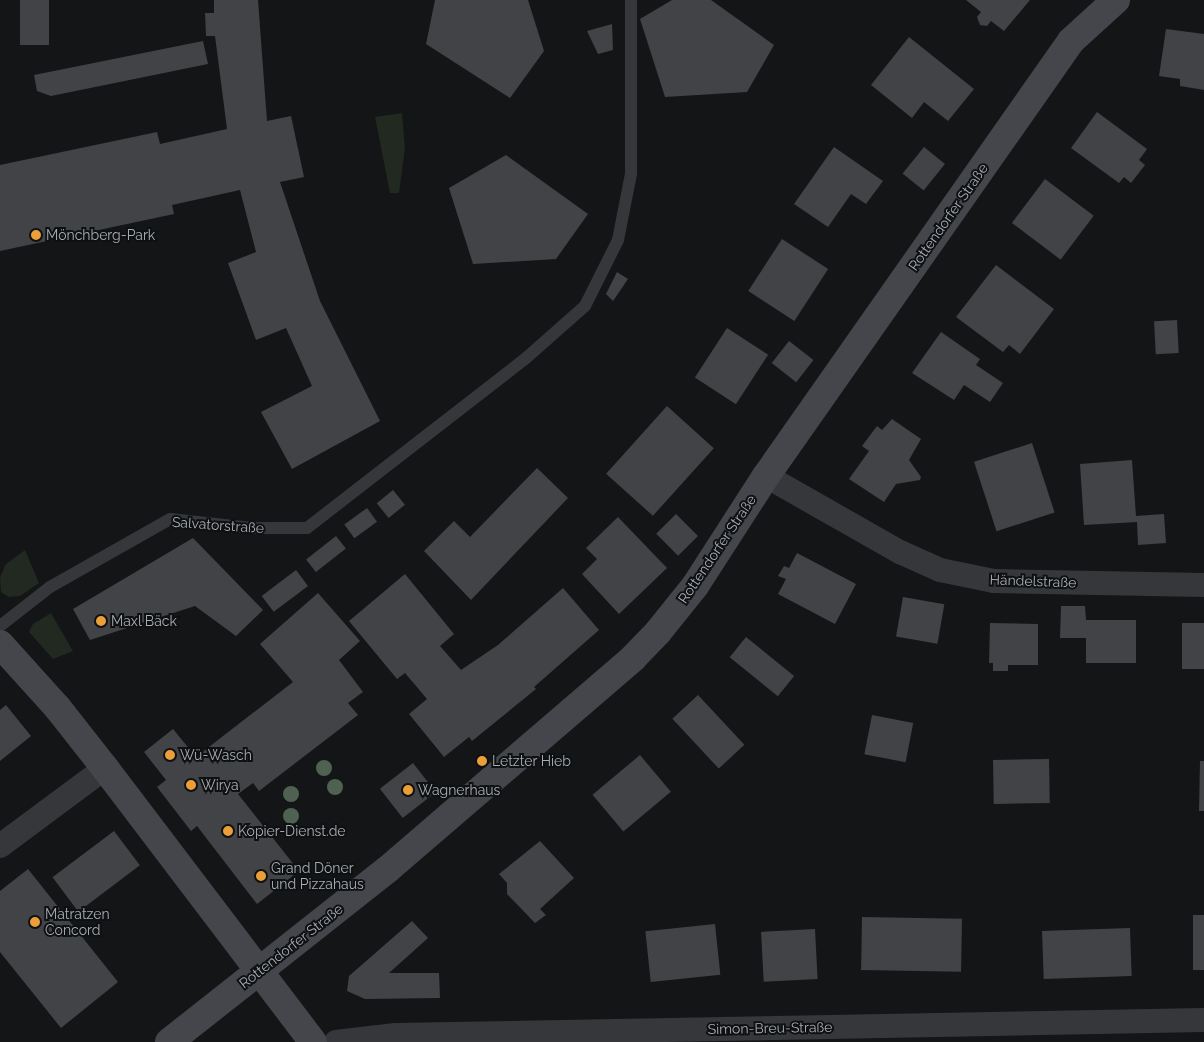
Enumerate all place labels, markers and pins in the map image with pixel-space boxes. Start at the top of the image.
place label: Mönchberg-Park [46,227,155,243]
marker: Mönchberg-Park [30,229,42,241]
place label: Maxl Bäck [111,613,177,629]
marker: Maxl Bäck [95,615,107,627]
place label: Wü-Wasch [180,747,252,763]
marker: Wü-Wasch [164,749,176,761]
place label: Letzter Hieb [492,753,571,769]
marker: Letzter Hieb [476,755,488,767]
place label: Wirya [201,777,239,793]
marker: Wirya [185,779,197,791]
place label: Wagnerhaus [418,782,500,798]
marker: Wagnerhaus [402,784,414,796]
place label: Kopier-Dienst.de [238,823,346,839]
marker: Kopier-Dienst.de [222,825,234,837]
place label: Grand Döner und Pizzahaus [271,860,364,892]
marker: Grand Döner und Pizzahaus [255,870,267,882]
place label: Matratzen Concord [45,906,110,939]
marker: Matratzen Concord [29,916,41,928]

